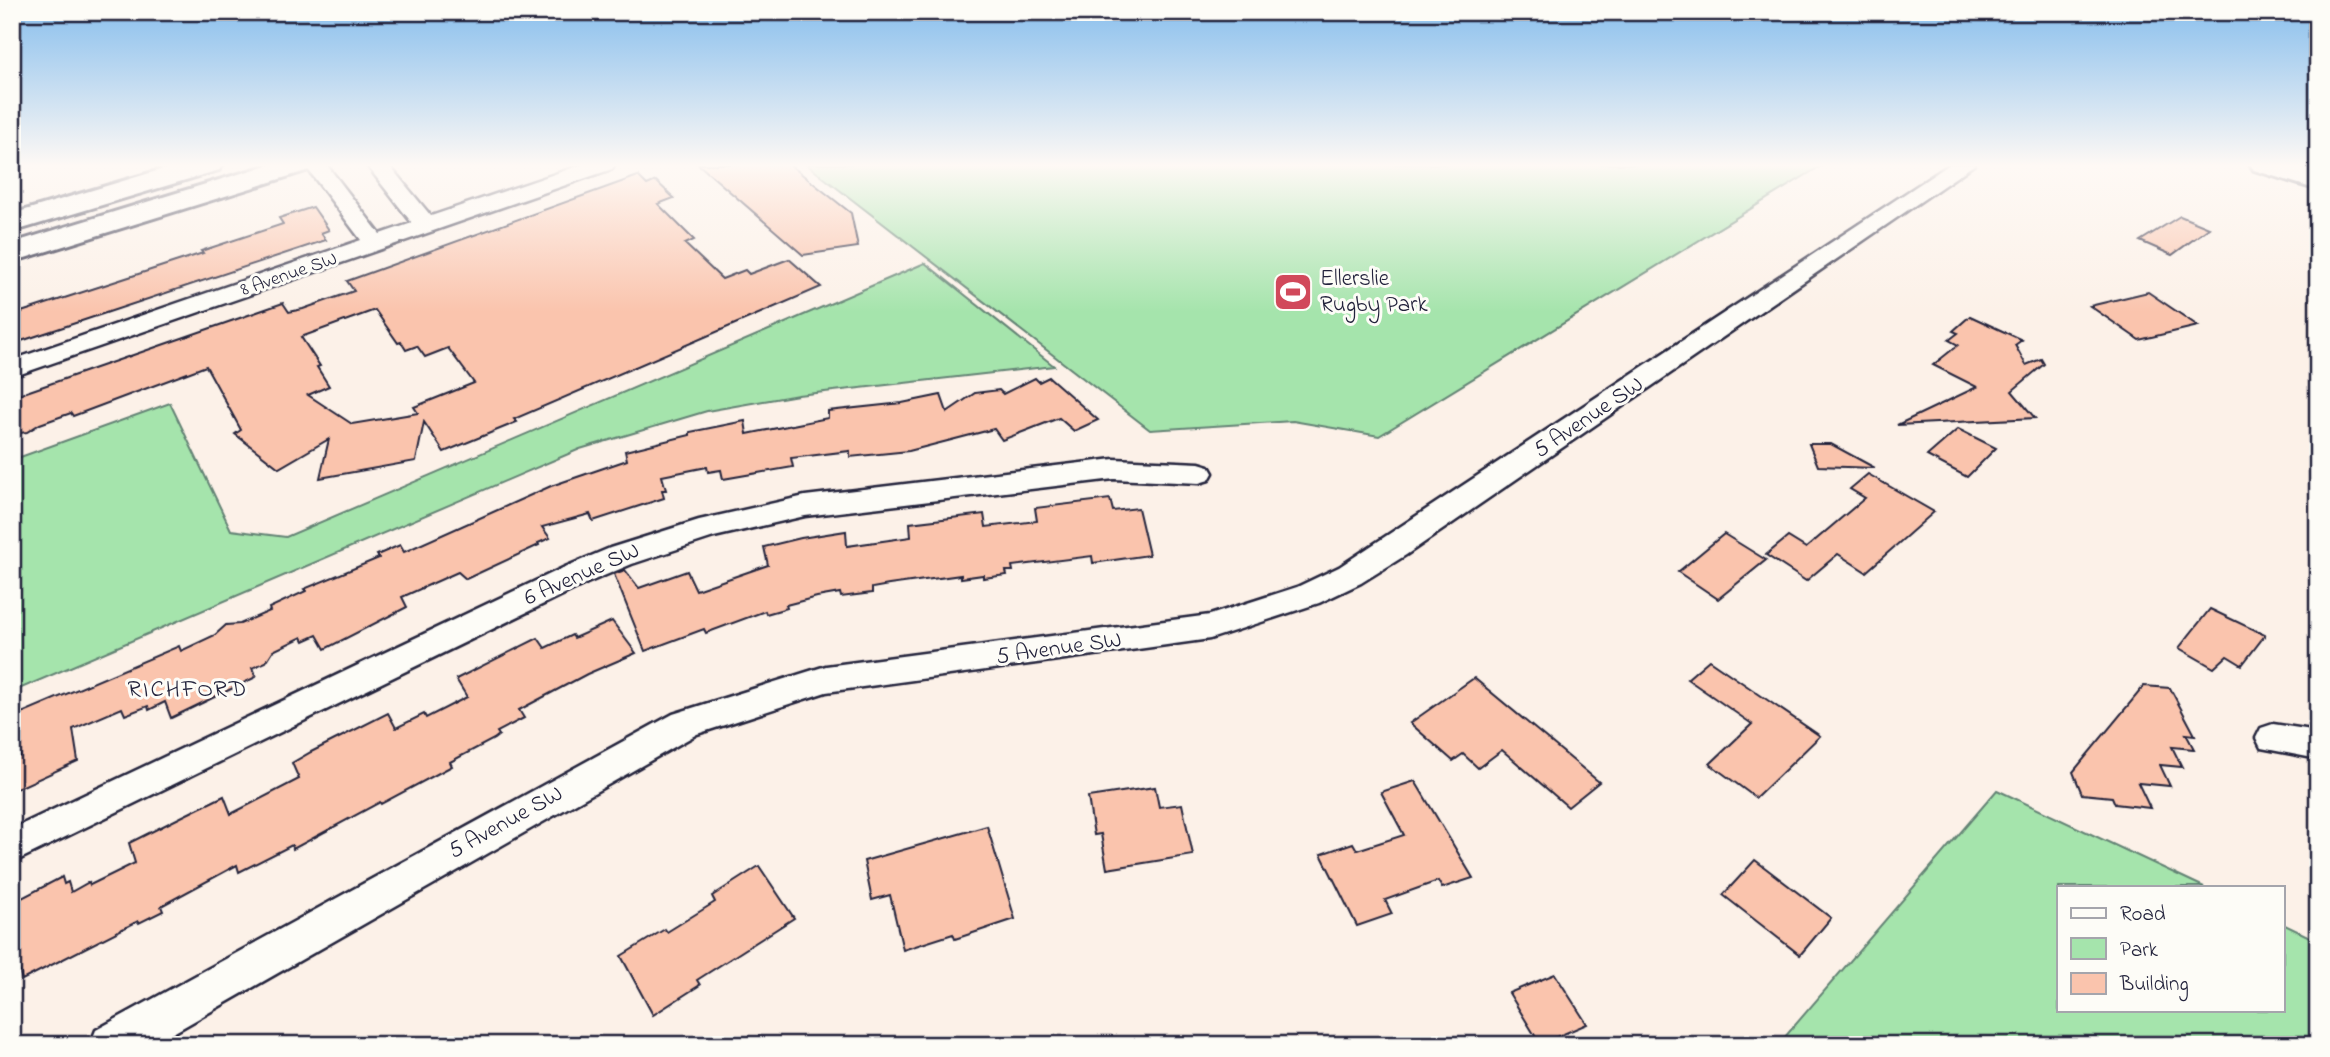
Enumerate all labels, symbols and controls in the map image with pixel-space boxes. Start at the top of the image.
street label: 8 Avenue SW [237,246,341,304]
place label: Ellerslie Rugby Park [1320,263,1428,324]
sports icon: Ellerslie Rugby Park [1272,271,1314,313]
street label: 5 Avenue SW [1528,369,1650,467]
street label: 6 Avenue SW [519,535,645,615]
street label: 5 Avenue SW [994,624,1124,674]
district label: RICHFORD [128,673,248,708]
street label: 5 Avenue SW [443,778,569,868]
legend [2057,886,2284,1012]
text: Road [2120,900,2166,930]
text: Park [2120,936,2159,966]
text: Building [2119,970,2189,1002]

